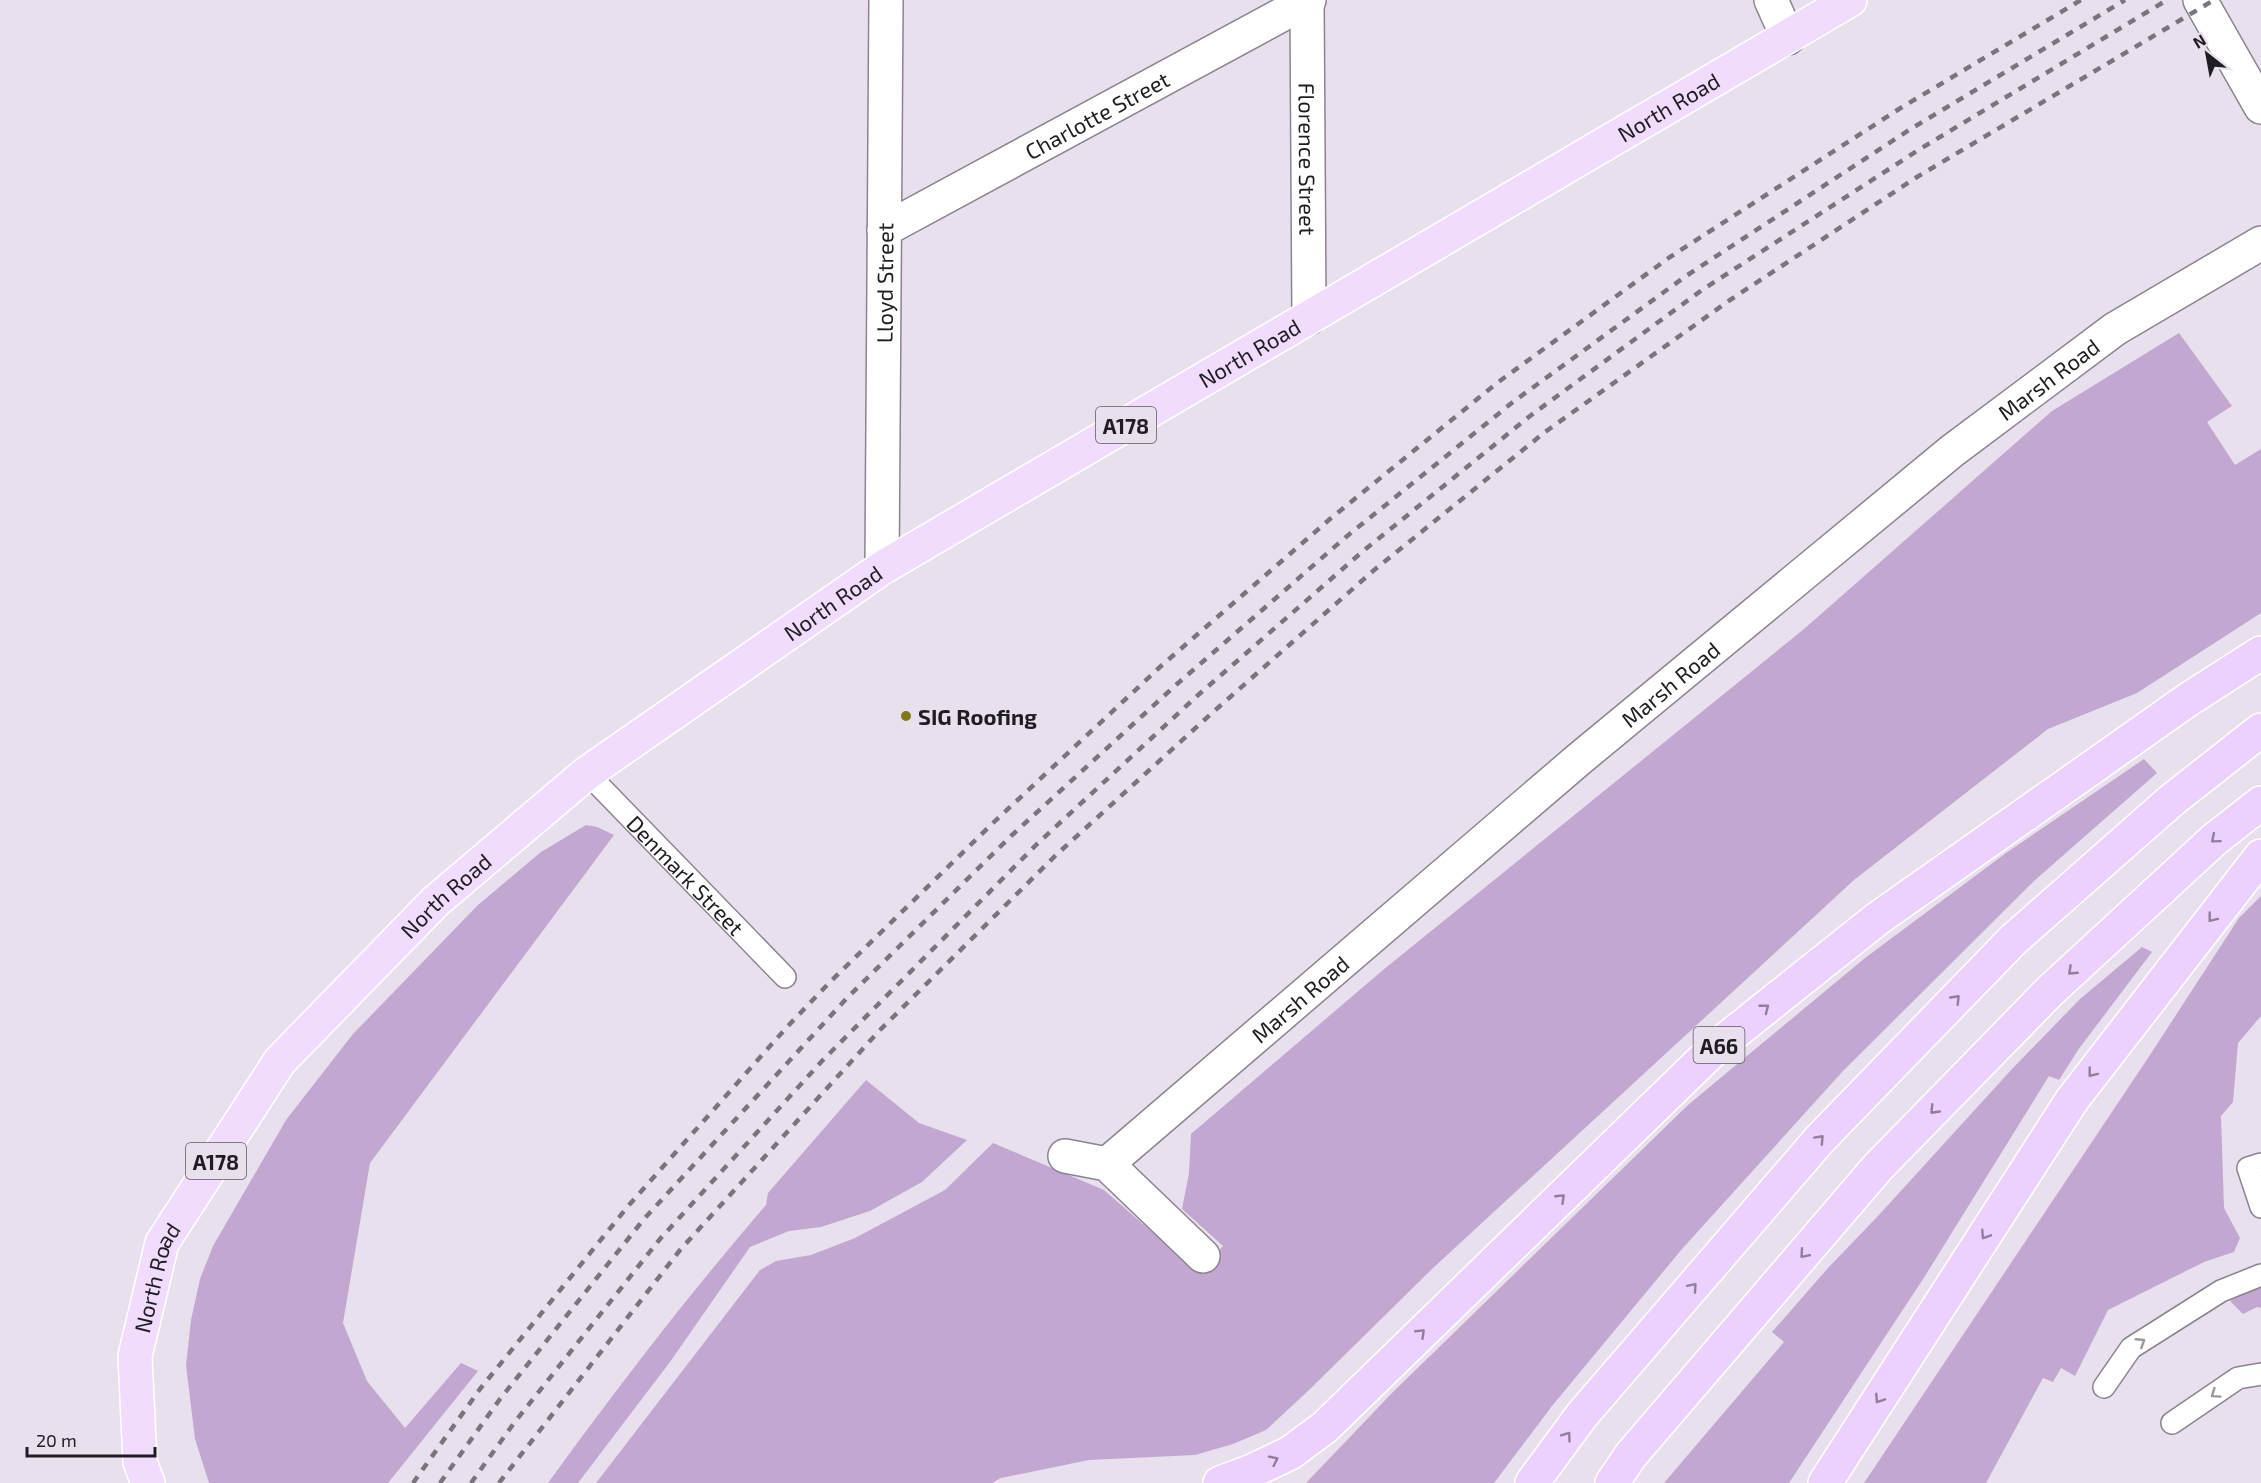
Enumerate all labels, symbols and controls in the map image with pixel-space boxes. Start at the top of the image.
north arrow [2177,24,2237,84]
text: N [2189,30,2209,52]
street label: Charlotte Street [1020,65,1173,164]
street label: North Road [1613,67,1724,147]
street label: Florence Street [1295,83,1321,235]
street label: Lloyd Street [871,223,897,343]
street label: North Road [1194,313,1305,393]
street label: Marsh Road [1993,333,2104,425]
road number: A178 [1096,407,1156,443]
street label: North Road [778,559,887,646]
street label: Marsh Road [1616,636,1725,732]
place label: SIG Roofing [918,703,1037,729]
marker: SIG Roofing [899,709,913,723]
street label: Denmark Street [622,810,750,940]
one-way arrow [2211,832,2222,843]
street label: North Road [395,847,496,943]
one-way arrow [2208,912,2219,923]
street label: Marsh Road [1246,950,1354,1047]
one-way arrow [2068,964,2078,975]
one-way arrow [1949,996,1960,1006]
one-way arrow [1759,1005,1770,1016]
road number: A66 [1694,1027,1744,1063]
one-way arrow [2089,1066,2100,1077]
one-way arrow [1931,1102,1942,1113]
one-way arrow [1813,1135,1824,1146]
road number: A178 [186,1143,246,1179]
one-way arrow [1553,1194,1564,1205]
street label: North Road [128,1217,185,1335]
one-way arrow [1980,1229,1992,1239]
one-way arrow [1800,1247,1811,1258]
one-way arrow [1685,1283,1696,1294]
one-way arrow [1413,1330,1424,1341]
one-way arrow [2135,1338,2145,1350]
one-way arrow [2210,1387,2221,1398]
one-way arrow [1875,1392,1886,1403]
scale bar [27,1420,154,1458]
text: 20 m [36,1429,77,1451]
one-way arrow [1560,1431,1571,1442]
one-way arrow [1268,1456,1279,1468]

